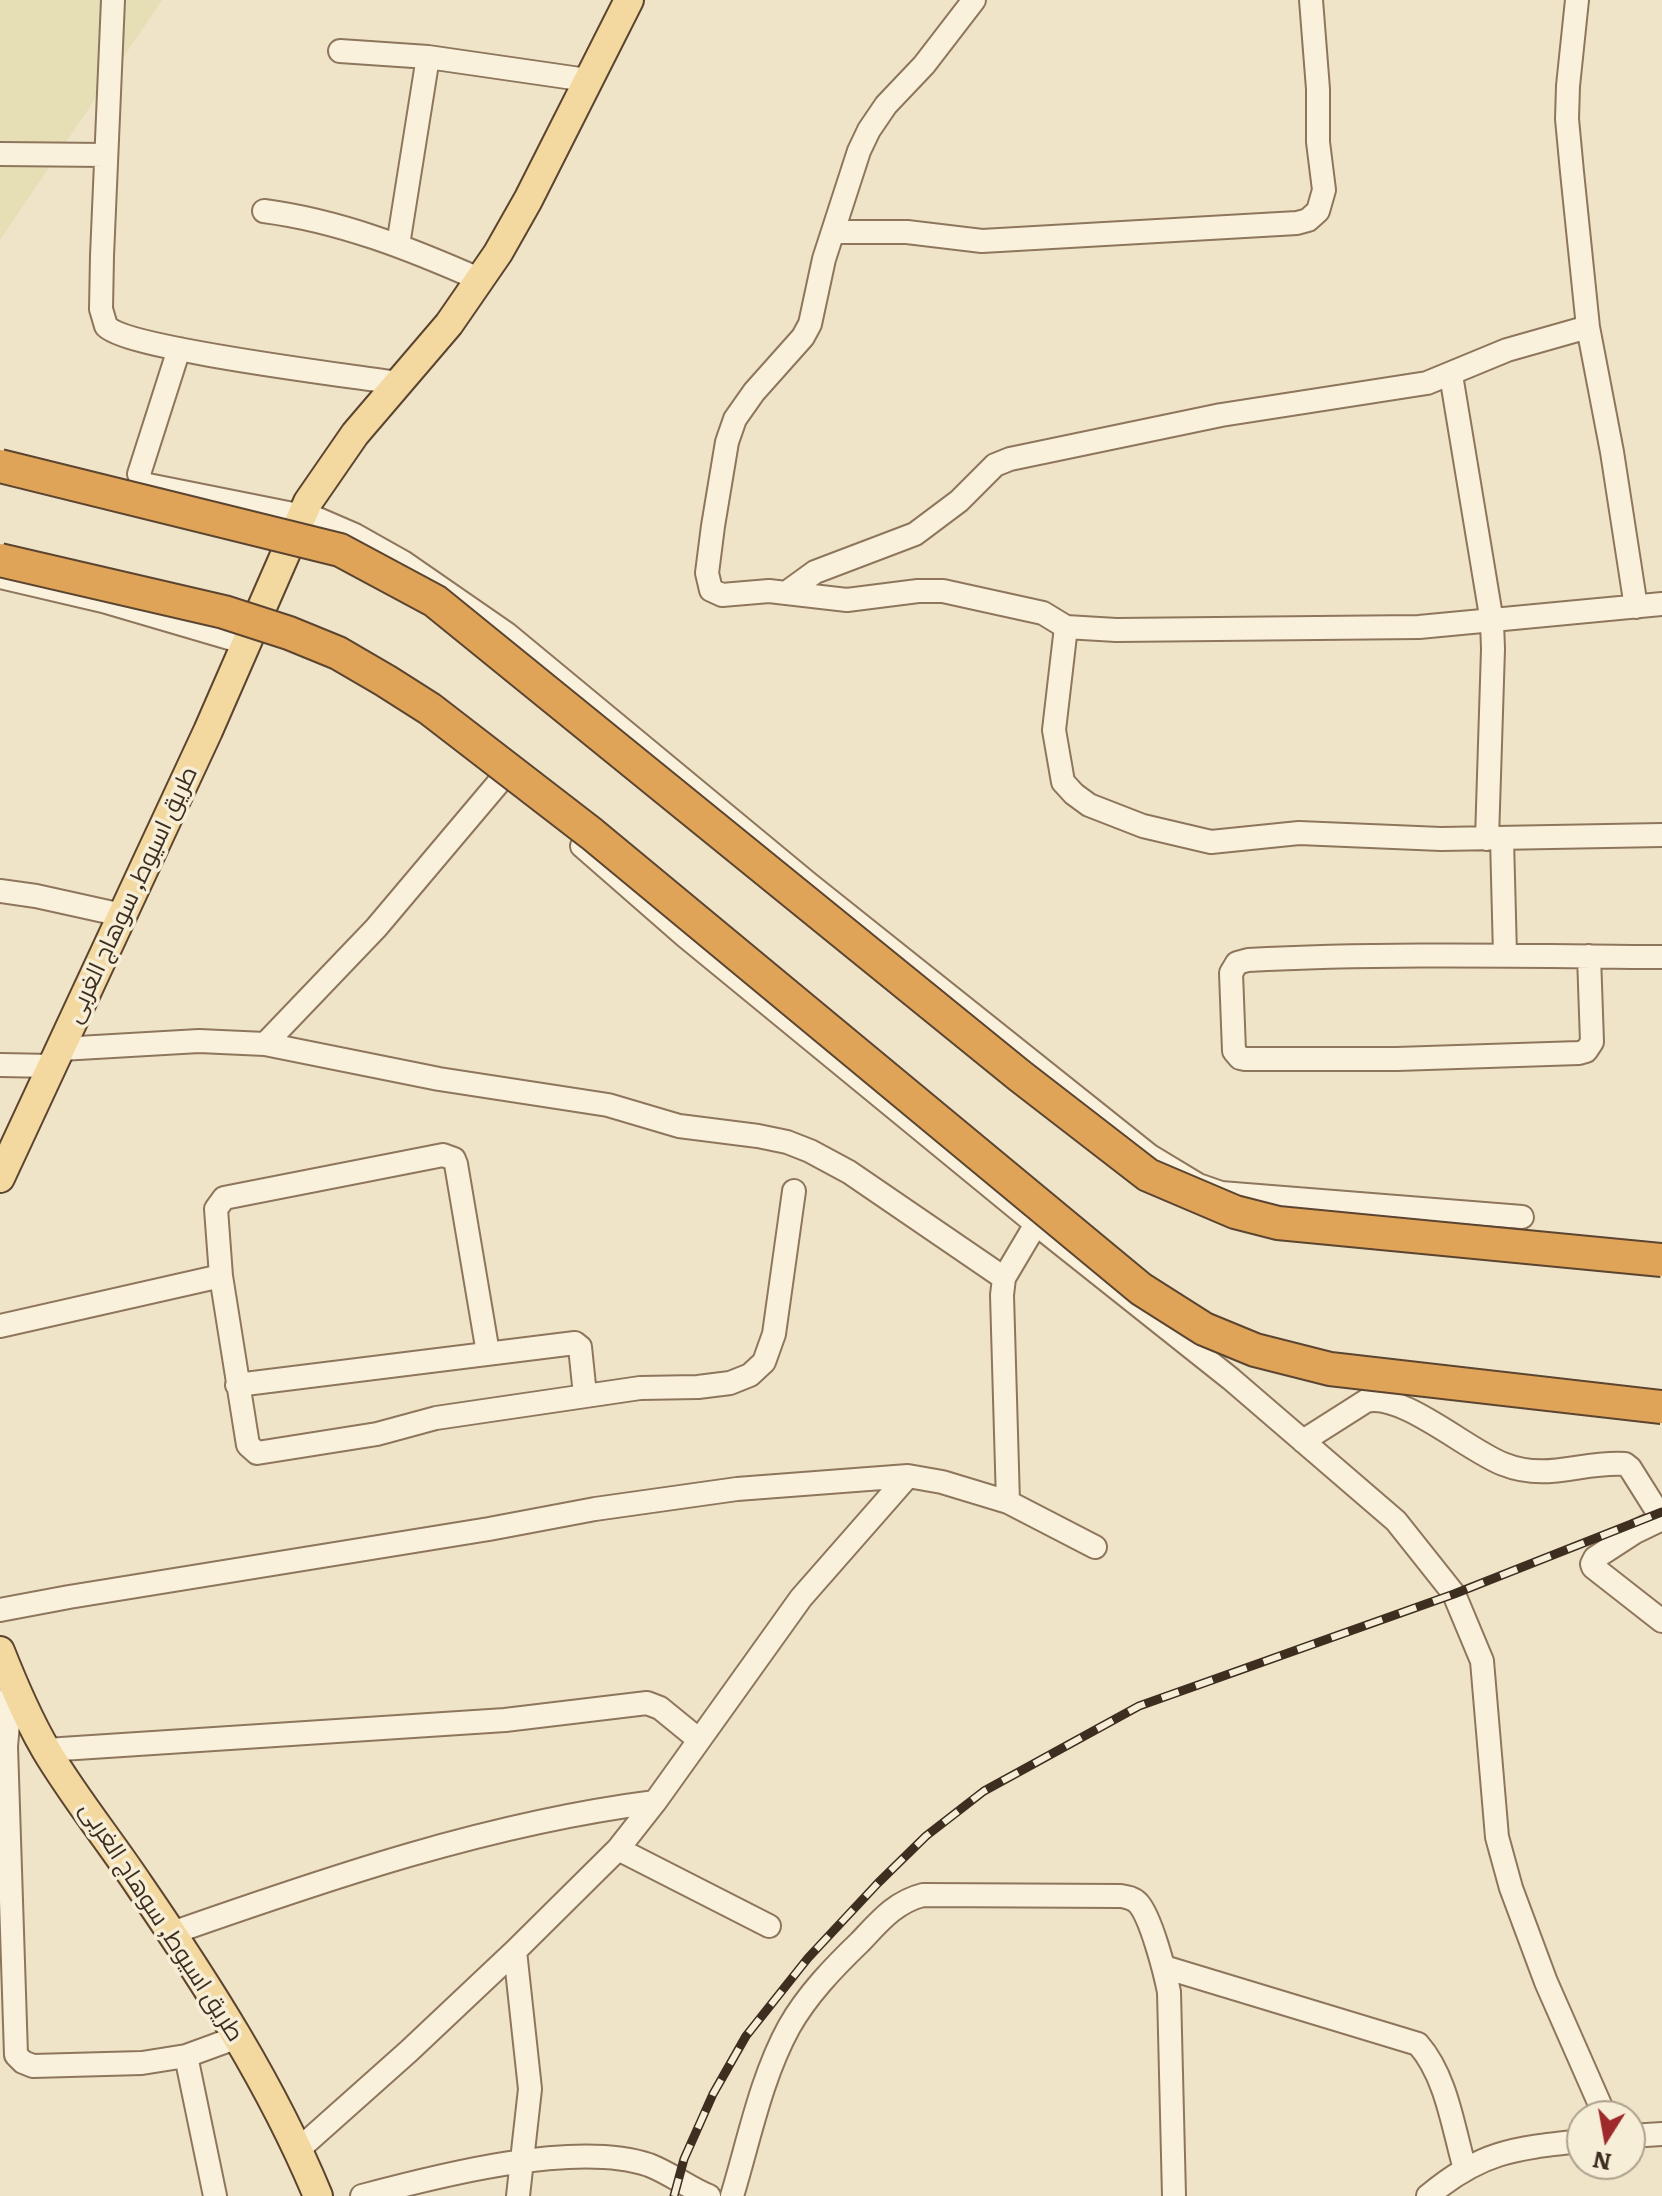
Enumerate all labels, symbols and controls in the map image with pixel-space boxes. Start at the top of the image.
street label: طريق اسيوط, سوهاج الغربى [60,762,204,1028]
street label: طريق اسيوط, سوهاج الغربى [73,1797,249,2047]
north arrow [1566,2100,1646,2180]
text: N [1589,2144,1614,2180]

